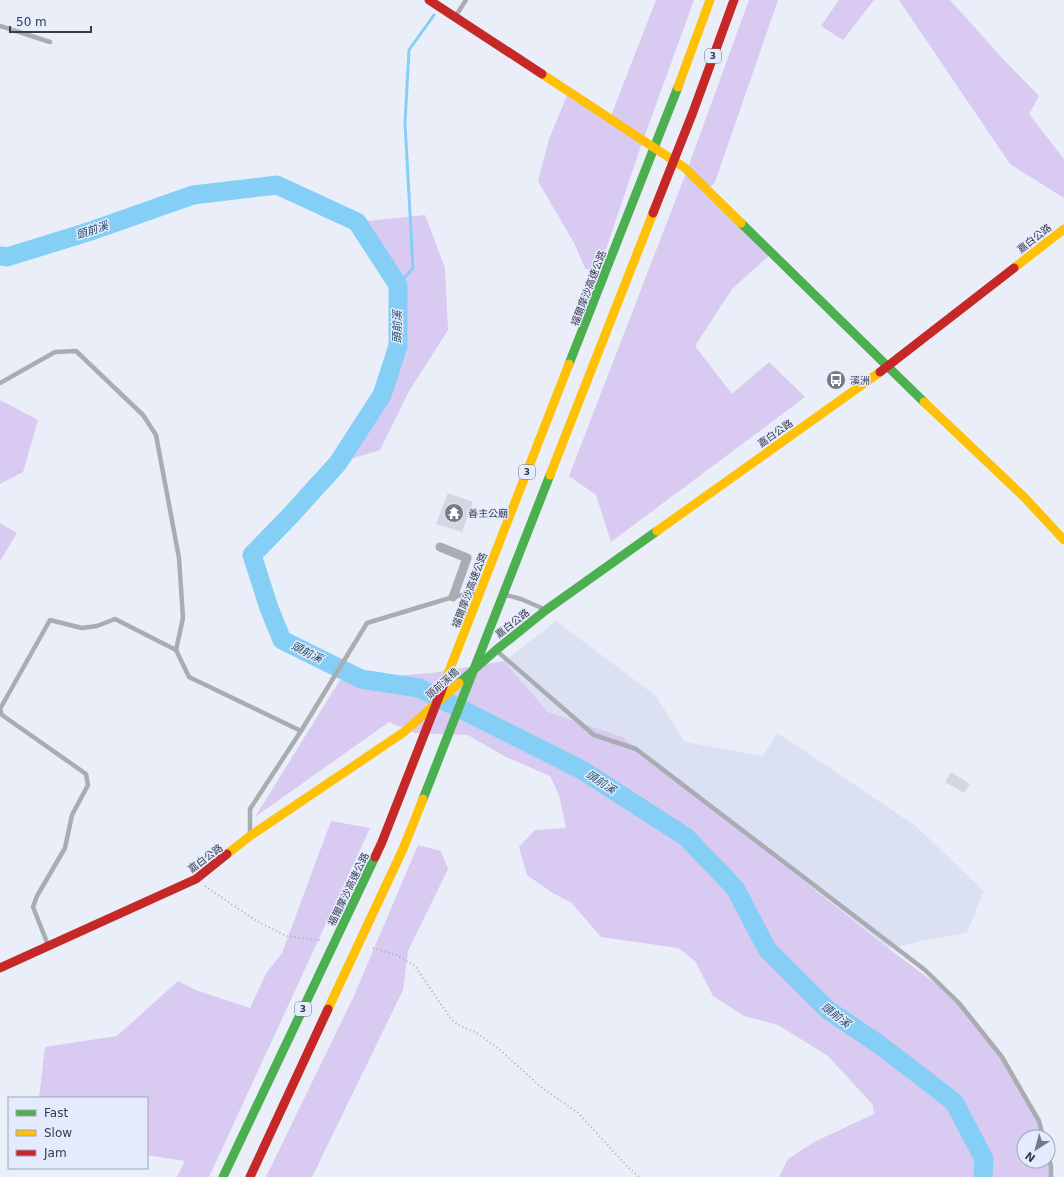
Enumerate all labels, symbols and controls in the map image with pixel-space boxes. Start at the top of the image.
scale bar [10,8,91,34]
text: 50 m [16,15,47,29]
road number: 3 [705,49,721,63]
water label: 頭前溪 [74,219,112,242]
street label: 嘉白公路 [1015,222,1053,255]
street label: 福爾摩沙高速公路 [569,249,608,327]
water label: 頭前溪 [391,308,404,344]
bus stop icon: 溪洲 [825,369,847,391]
place label: 溪洲 [850,375,870,386]
street label: 嘉白公路 [756,417,795,449]
road number: 3 [519,465,535,479]
temple icon: 善主公廟 [443,502,465,524]
place label: 善主公廟 [468,508,508,519]
street label: 福爾摩沙高速公路 [450,551,489,629]
street label: 嘉白公路 [493,607,531,640]
water label: 頭前溪 [289,639,326,666]
street label: 頭前溪橋 [424,666,461,701]
water label: 頭前溪 [583,768,620,798]
street label: 嘉白公路 [186,842,225,875]
street label: 福爾摩沙高速公路 [326,851,371,928]
water label: 頭前溪 [819,1000,854,1032]
road number: 3 [295,1002,311,1016]
legend [8,1097,148,1169]
text: Fast [44,1106,68,1120]
text: Slow [44,1126,72,1140]
north arrow [1016,1129,1056,1169]
text: Jam [43,1146,67,1160]
text: N [1023,1149,1038,1165]

